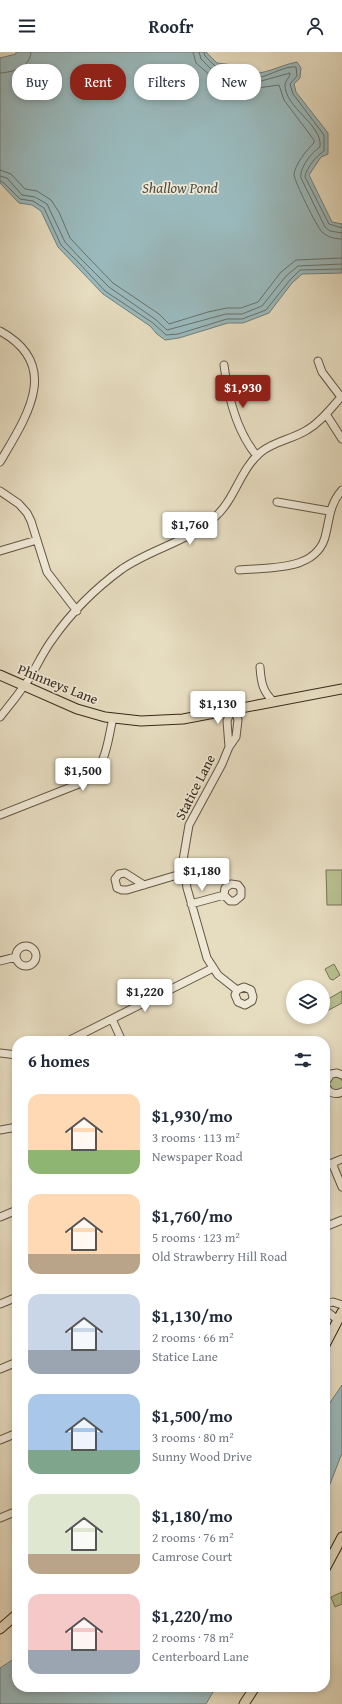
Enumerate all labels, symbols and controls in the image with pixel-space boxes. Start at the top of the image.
text: Roofr [149,13,193,40]
icon: menu [16,15,38,37]
icon: person [304,15,326,37]
chip: Buy [12,64,62,100]
chip: Rent [70,64,126,100]
chip: Filters [134,64,199,100]
chip: New [207,64,261,100]
water label: Shallow Pond [142,177,218,198]
pin: $1,930 [210,375,276,409]
text: $1,930 [224,378,262,397]
pin: $1,760 [157,512,223,546]
text: $1,760 [171,515,209,534]
street label: Phinneys Lane [15,659,102,709]
pin: $1,130 [185,691,251,725]
text: $1,130 [199,694,237,713]
street label: Statice Lane [170,750,220,823]
pin: $1,500 [50,758,116,792]
text: $1,500 [64,761,102,780]
pin: $1,180 [169,858,235,892]
text: $1,180 [183,861,221,880]
pin: $1,220 [112,979,178,1013]
map controls [286,980,330,1024]
button: layers [286,980,330,1024]
text: $1,220 [126,982,164,1001]
text: 6 homes [28,1048,90,1073]
icon: filters [292,1049,314,1071]
text: $1,930/mo [152,1103,233,1128]
icon: home [60,1110,108,1158]
text: 3 rooms · 113 m² [152,1128,240,1147]
text: Newspaper Road [152,1147,243,1166]
text: $1,760/mo [152,1203,233,1228]
icon: home [60,1210,108,1258]
text: 5 rooms · 123 m² [152,1228,240,1247]
text: Old Strawberry Hill Road [152,1247,287,1266]
text: $1,130/mo [152,1303,233,1328]
icon: home [60,1310,108,1358]
text: 2 rooms · 66 m² [152,1328,234,1347]
text: Statice Lane [152,1347,218,1366]
text: $1,500/mo [152,1403,233,1428]
icon: home [60,1410,108,1458]
text: 3 rooms · 80 m² [152,1428,234,1447]
text: Sunny Wood Drive [152,1447,252,1466]
text: $1,180/mo [152,1503,233,1528]
icon: home [60,1510,108,1558]
text: 2 rooms · 76 m² [152,1528,234,1547]
text: Camrose Court [152,1547,232,1566]
text: $1,220/mo [152,1603,233,1628]
icon: home [60,1610,108,1658]
text: 2 rooms · 78 m² [152,1628,234,1647]
text: Centerboard Lane [152,1647,249,1666]

